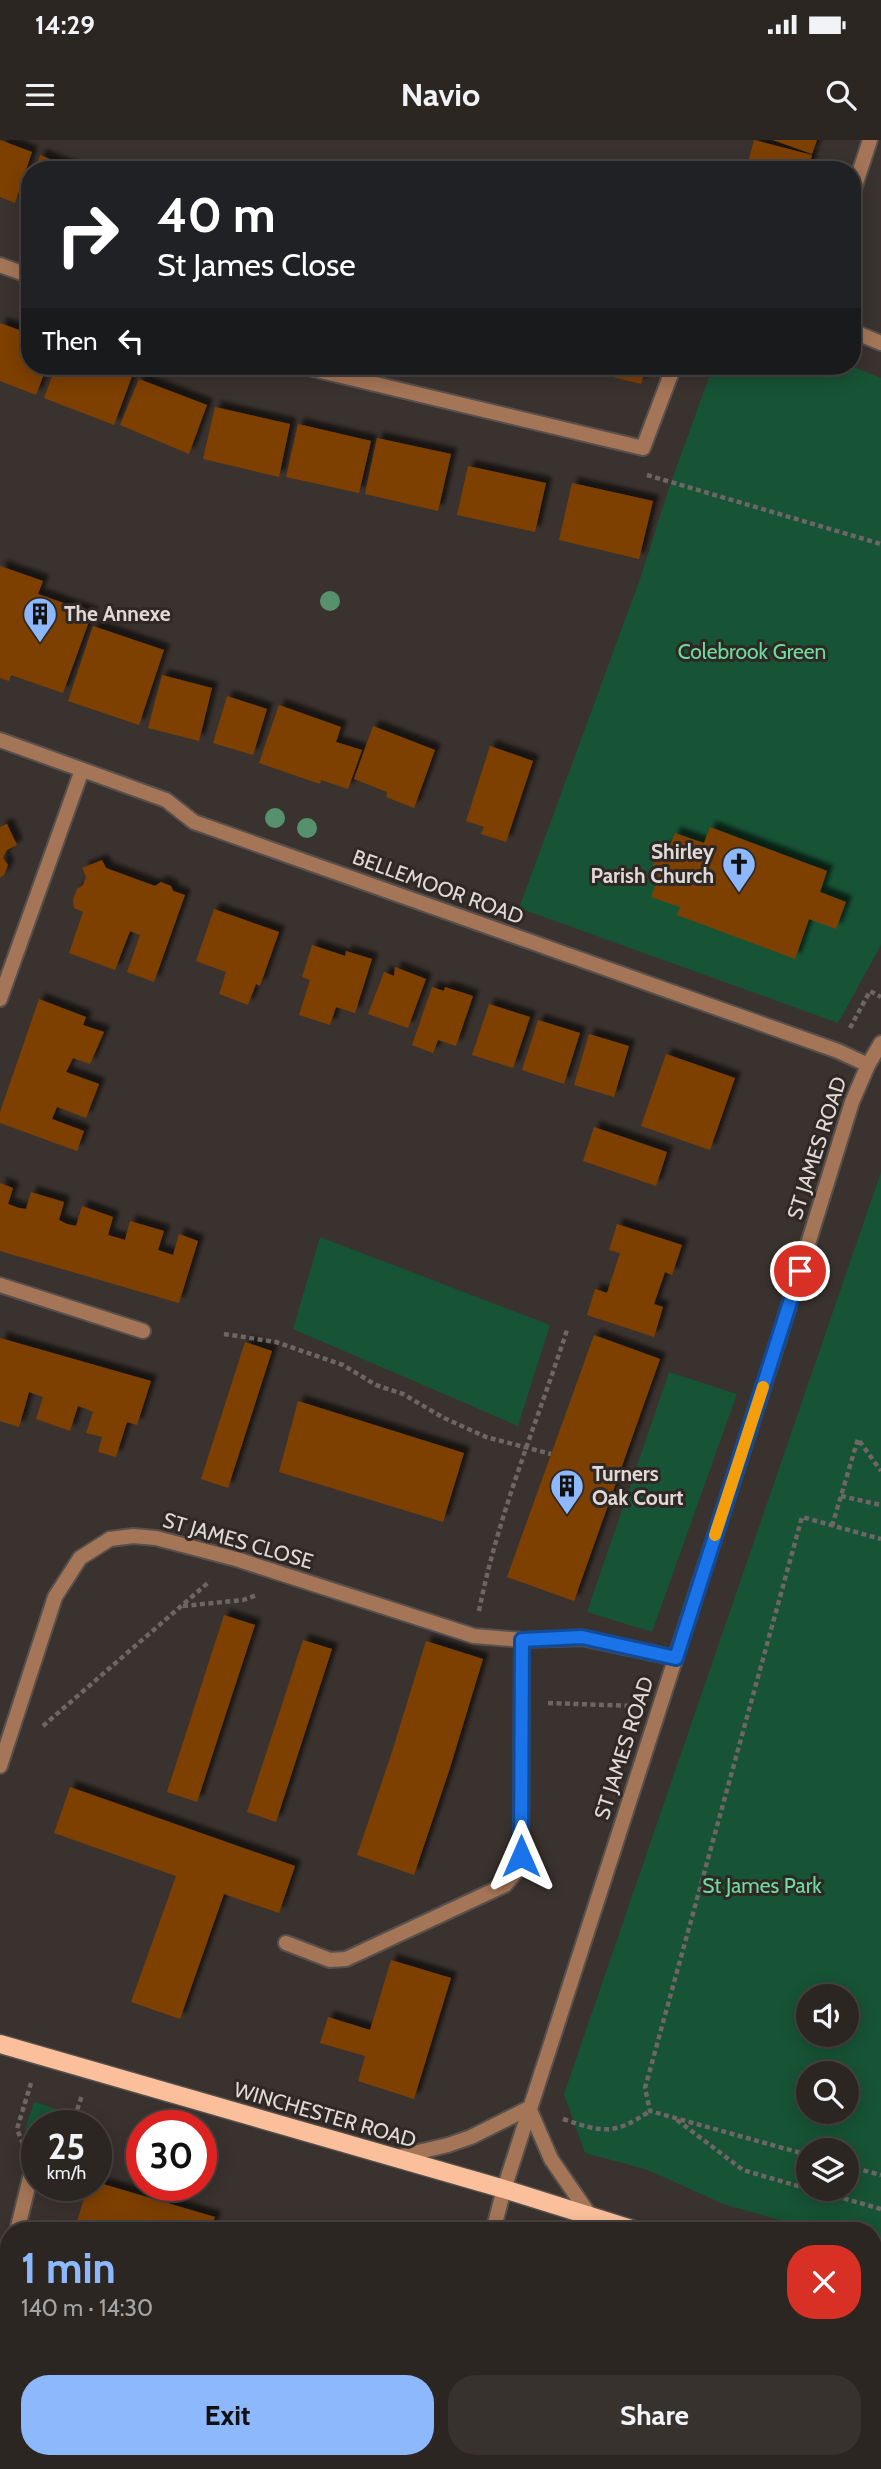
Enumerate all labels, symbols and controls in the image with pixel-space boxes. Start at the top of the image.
text: 14:29 [35,9,95,41]
text: Navio [401,75,480,114]
icon: menu [21,76,59,114]
icon: search [822,76,860,114]
text: 40 m [157,185,276,244]
icon: right [42,189,133,280]
text: St James Close [157,245,356,284]
icon: left [112,322,150,360]
text: Then [42,325,98,357]
building icon: The Annexe [21,595,59,644]
place label: The Annexe [64,601,171,626]
park label: Colebrook Green [678,639,826,664]
place label: Shirley Parish Church [590,839,715,888]
street label: BELLEMOOR ROAD [349,844,527,929]
church icon: Shirley Parish Church [720,845,758,894]
street label: ST JAMES ROAD [782,1073,851,1222]
pin [770,1241,830,1301]
icon: arrive [781,1252,819,1290]
place label: Turners Oak Court [592,1461,683,1510]
building icon: Turners Oak Court [548,1467,586,1516]
street label: ST JAMES CLOSE [160,1507,316,1574]
street label: ST JAMES ROAD [589,1673,658,1822]
position arrow [484,1819,558,1893]
park label: St James Park [702,1873,822,1898]
map controls [796,1984,859,2201]
button: sound [796,1984,859,2047]
button: search [796,2061,859,2124]
street label: WINCHESTER ROAD [231,2076,419,2153]
speed limit sign: 30 [126,2110,217,2201]
text: 25 [48,2125,85,2168]
button: layers [796,2138,859,2201]
text: km/h [47,2162,86,2184]
text: 1 min [21,2242,116,2294]
button: close [787,2245,861,2319]
text: 140 m · 14:30 [21,2294,153,2322]
button: Exit [21,2375,434,2455]
button: Share [448,2375,861,2455]

